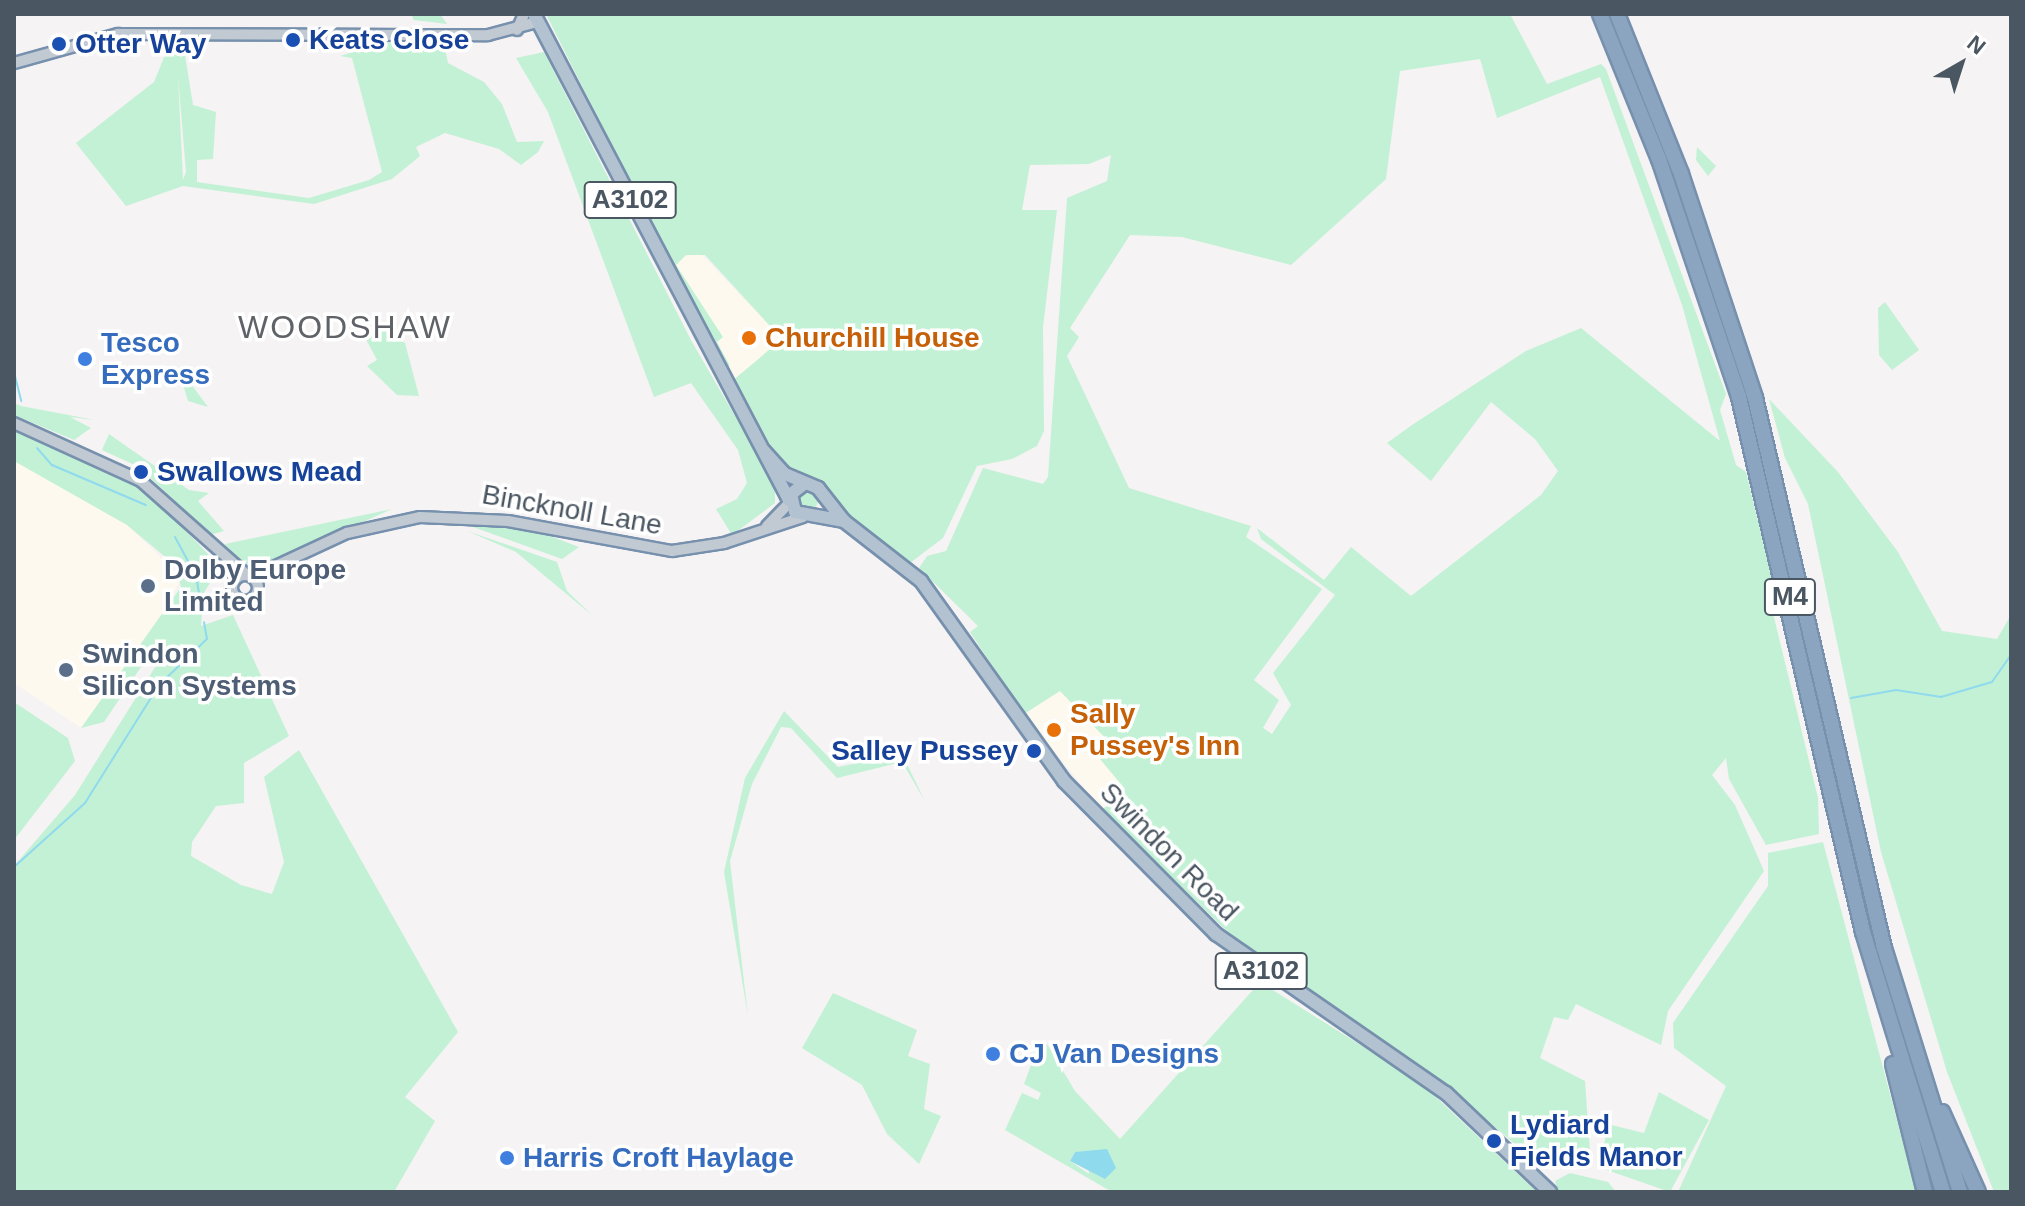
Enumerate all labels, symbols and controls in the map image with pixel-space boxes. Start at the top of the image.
place label: Keats Close [309,23,469,57]
north arrow [1921,24,2001,104]
place label: Otter Way [75,27,206,61]
text: N [1962,30,1990,60]
marker: Keats Close [284,31,302,49]
marker: Otter Way [50,35,68,53]
road number: A3102 [582,178,678,222]
district label: WOODSHAW [238,308,452,346]
place label: Churchill House [765,321,980,355]
place label: Tesco Express [101,326,210,392]
marker: Churchill House [740,329,758,347]
marker: Tesco Express [76,350,94,368]
place label: Swallows Mead [157,455,362,489]
marker: Swallows Mead [132,463,150,481]
street label: Bincknoll Lane [479,478,665,542]
place label: Dolby Europe Limited [164,553,346,619]
road number: M4 [1762,575,1818,619]
marker: Dolby Europe Limited [139,577,157,595]
place label: Swindon Silicon Systems [82,637,297,703]
marker: Swindon Silicon Systems [57,661,75,679]
place label: Sally Pussey's Inn [1070,697,1240,763]
marker: Sally Pussey's Inn [1045,721,1063,739]
place label: Salley Pussey [831,734,1018,768]
marker: Salley Pussey [1025,742,1043,760]
street label: Swindon Road [1093,776,1245,928]
road number: A3102 [1213,949,1309,993]
place label: CJ Van Designs [1009,1037,1219,1071]
marker: CJ Van Designs [984,1045,1002,1063]
place label: Lydiard Fields Manor [1510,1108,1683,1174]
marker: Lydiard Fields Manor [1485,1132,1503,1150]
place label: Harris Croft Haylage [523,1141,794,1175]
marker: Harris Croft Haylage [498,1149,516,1167]

